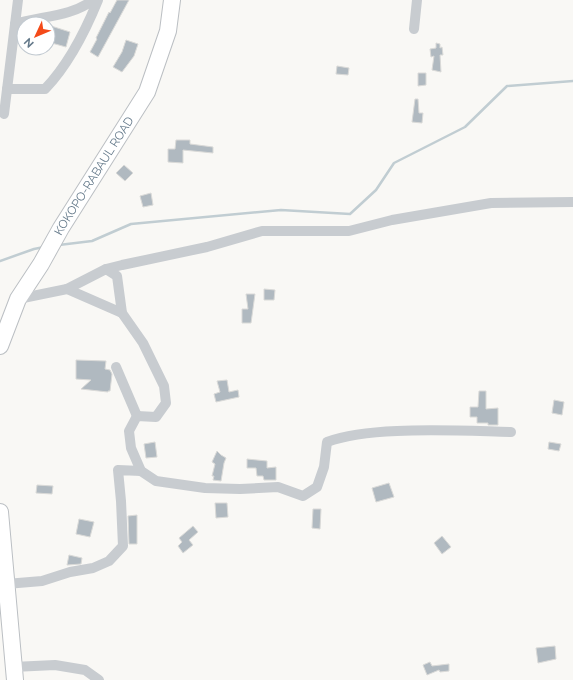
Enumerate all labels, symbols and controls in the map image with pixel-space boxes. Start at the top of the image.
north arrow [16,16,56,56]
text: N [22,35,37,50]
street label: KOKOPO-RABAUL ROAD [51,114,137,238]

